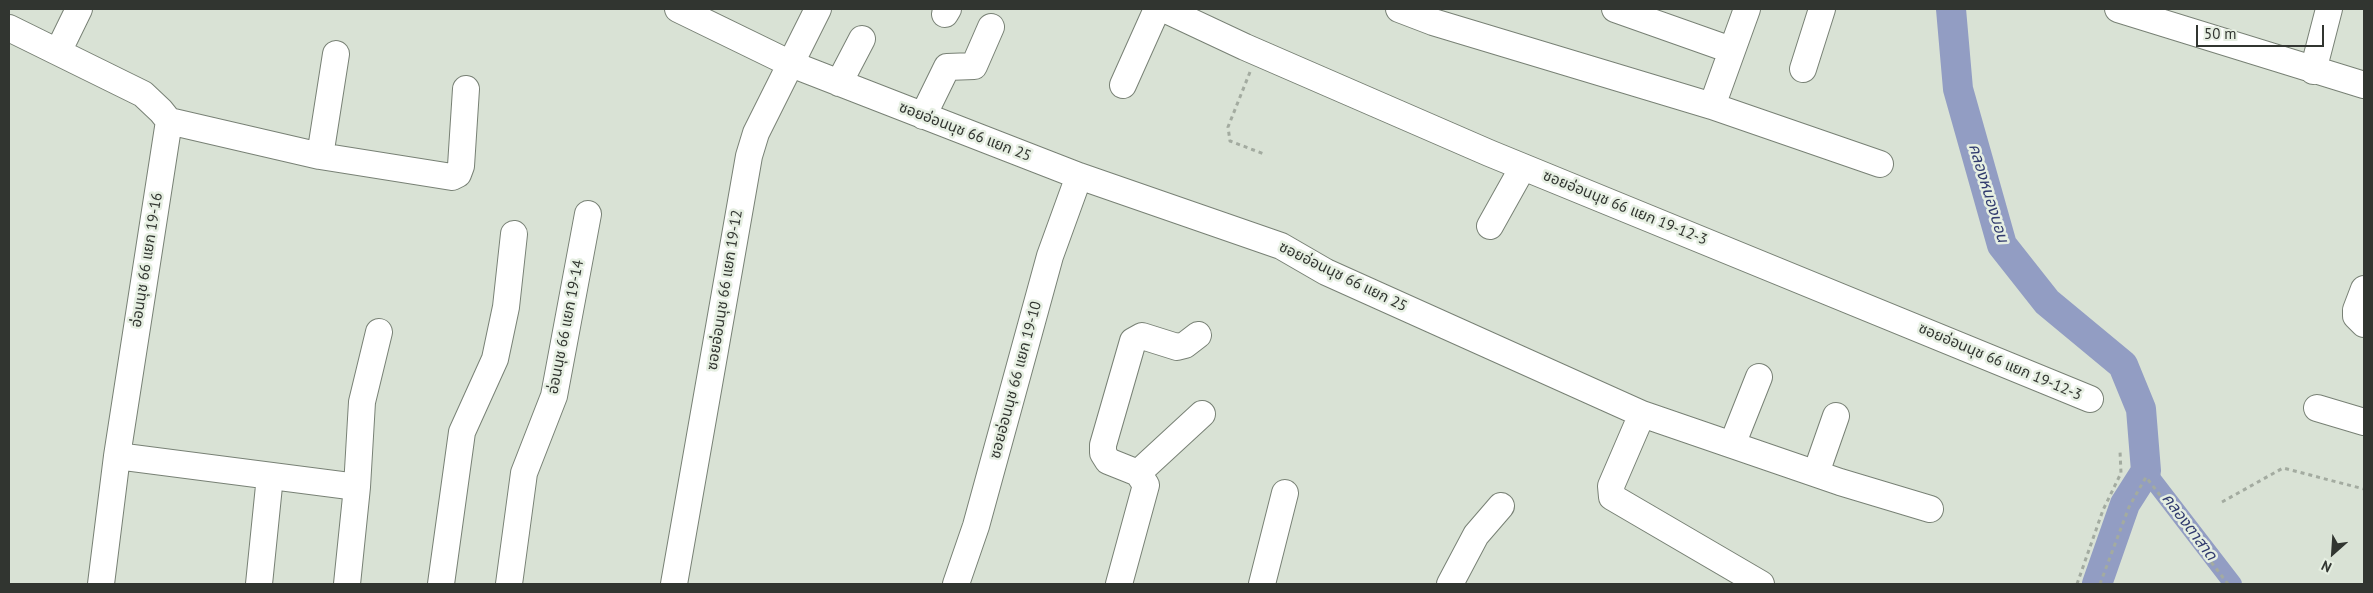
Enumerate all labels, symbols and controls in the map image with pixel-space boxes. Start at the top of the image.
scale bar [2198,15,2326,47]
text: 50 m [2204,24,2237,43]
street label: ซอยอ่อนนุช 66 แยก 25 [896,98,1034,166]
water label: คลองหนองบอน [1964,141,2012,245]
street label: ซอยอ่อนนุช 66 แยก 19-12-3 [1540,167,1710,249]
street label: อ่อนนุช 66 แยก 19-16 [127,191,167,329]
street label: ซอยอ่อนนุช 66 แยก 19-12 [703,209,747,371]
street label: ซอยอ่อนนุช 66 แยก 25 [1276,238,1410,316]
street label: อ่อนนุช 66 แยก 19-14 [544,258,588,396]
street label: ซอยอ่อนนุช 66 แยก 19-10 [986,299,1046,461]
street label: ซอยอ่อนนุช 66 แยก 19-12-3 [1916,319,2084,405]
water label: คลองตาสาด [2158,490,2220,564]
north arrow [2308,528,2358,578]
text: N [2318,556,2335,577]

